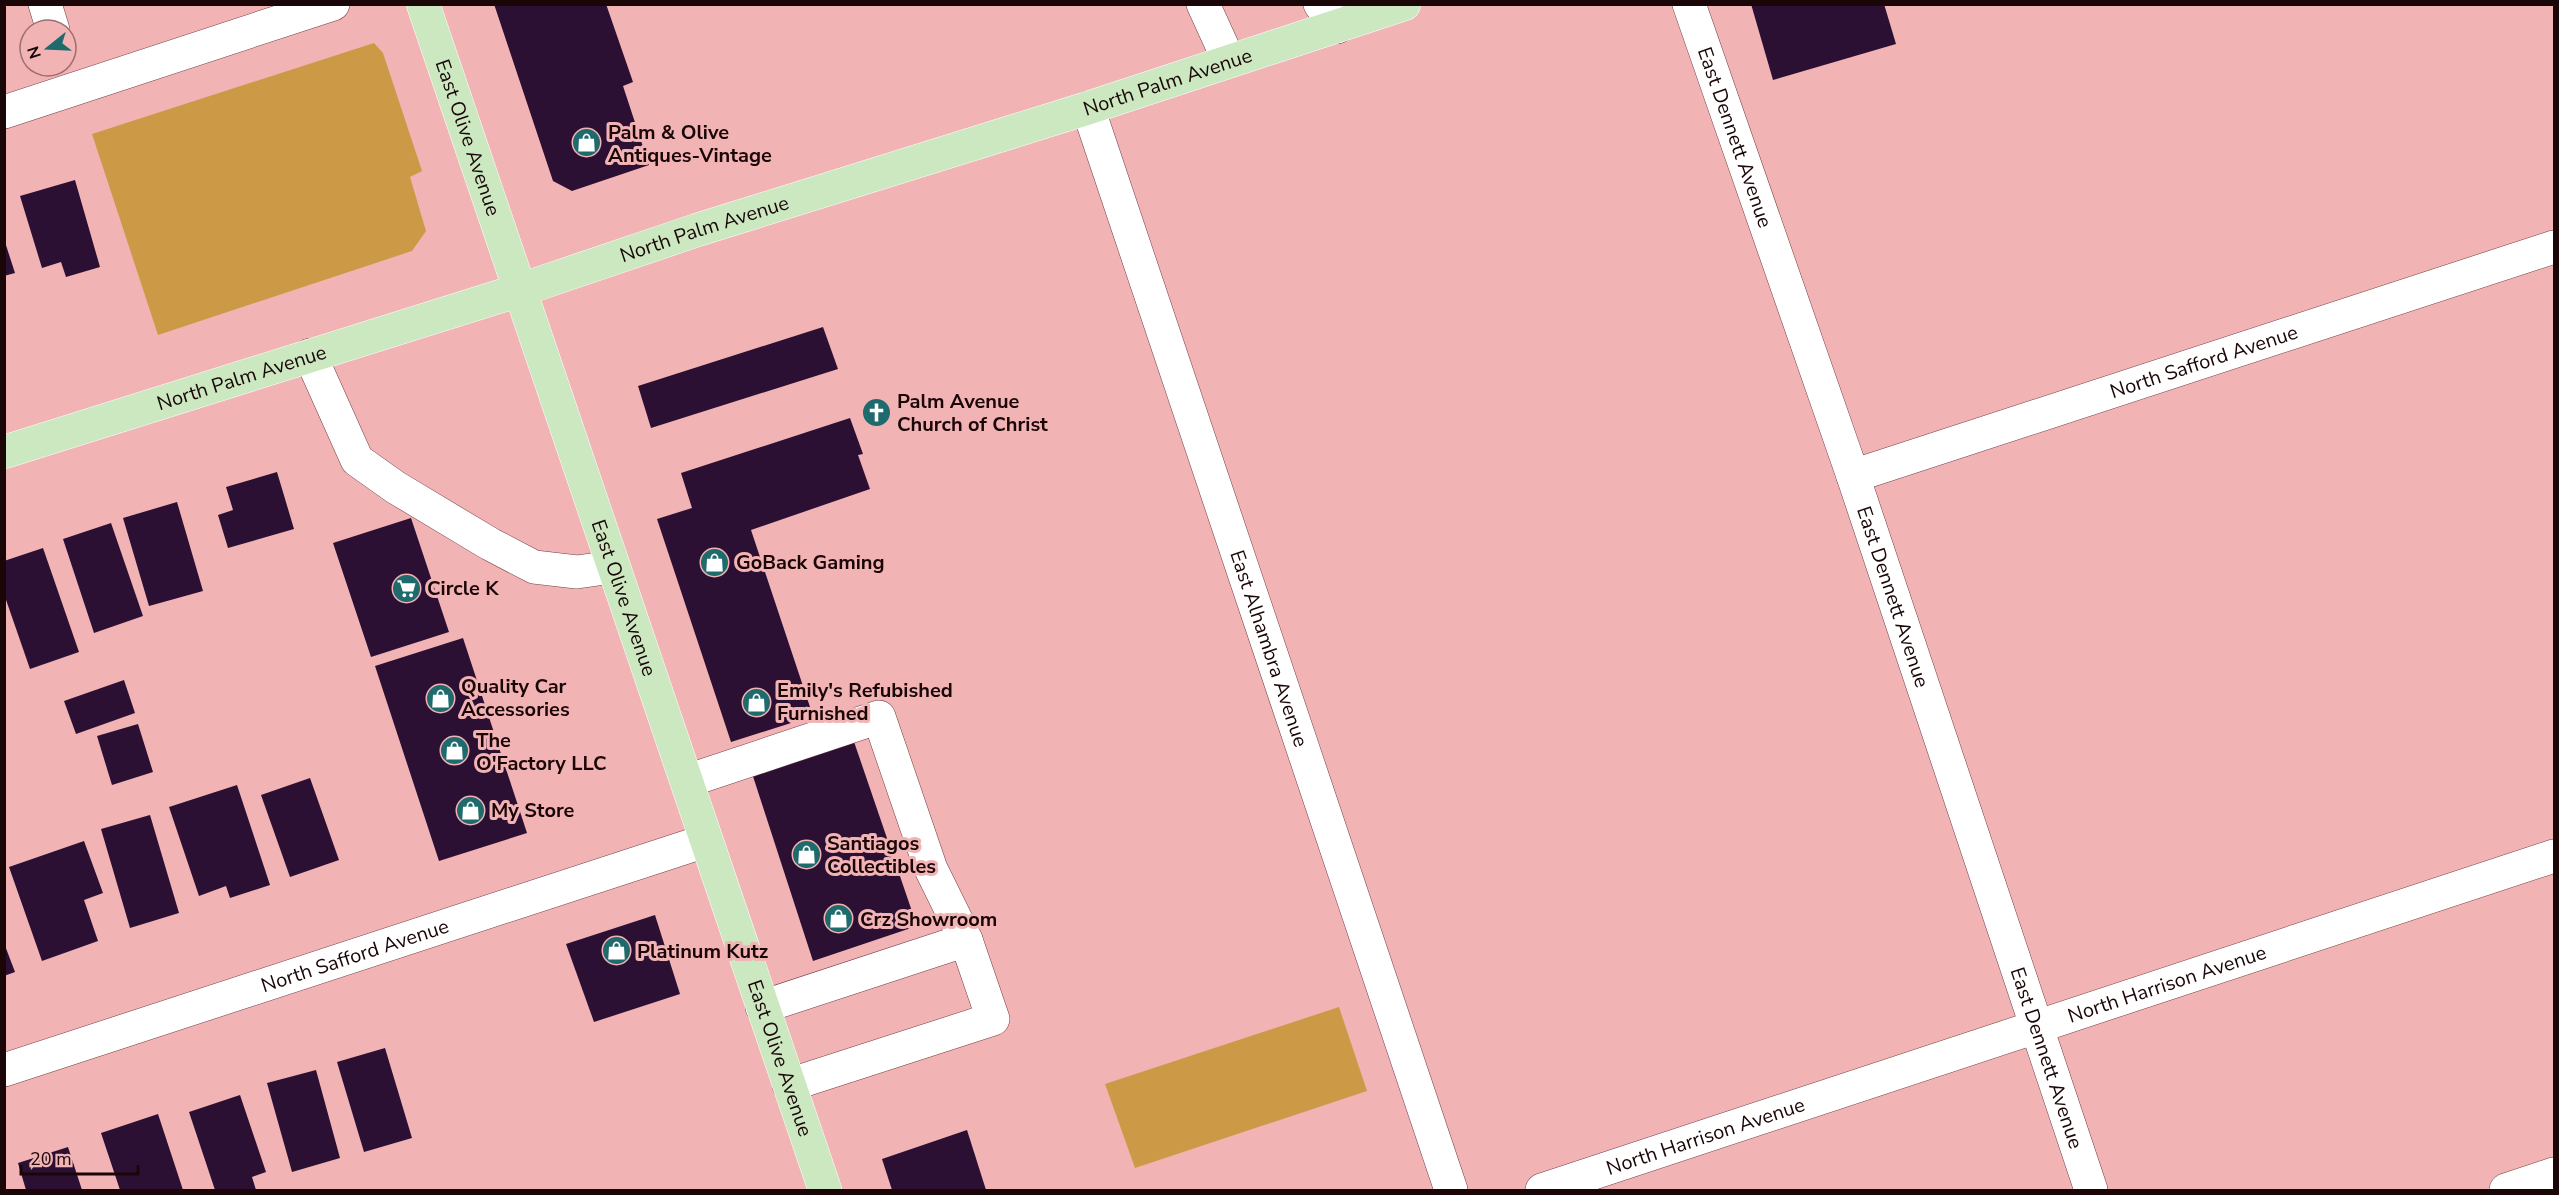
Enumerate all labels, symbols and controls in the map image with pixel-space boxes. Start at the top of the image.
north arrow [18,18,78,78]
street label: North Palm Avenue [1080,42,1256,123]
text: N [22,43,47,61]
street label: East Dennett Avenue [1691,43,1779,231]
street label: East Olive Avenue [429,56,507,220]
place label: Palm & Olive Antiques-Vintage [608,119,772,169]
shop icon: Palm & Olive Antiques-Vintage [571,127,603,159]
street label: North Palm Avenue [616,189,792,269]
street label: North Safford Avenue [2107,319,2301,405]
street label: North Palm Avenue [154,339,330,417]
place label: Palm Avenue Church of Christ [897,388,1048,438]
church icon: Palm Avenue Church of Christ [860,397,892,429]
street label: East Dennett Avenue [1850,503,1936,691]
street label: East Olive Avenue [585,516,663,680]
shop icon: GoBack Gaming [699,546,731,578]
street label: East Alhambra Avenue [1223,547,1314,751]
place label: GoBack Gaming [736,549,885,576]
supermarket icon: Circle K [390,572,422,604]
place label: Circle K [427,575,499,602]
place label: Quality Car Accessories [461,673,570,723]
place label: Emily's Refubished Furnished [777,677,953,727]
shop icon: Quality Car Accessories [424,682,456,714]
shop icon: Emily's Refubished Furnished [740,686,772,718]
place label: The O'Factory LLC [476,727,607,777]
shop icon: The O'Factory LLC [439,735,471,767]
shop icon: My Store [454,794,486,826]
place label: My Store [491,797,575,824]
place label: Santiagos Collectibles [827,830,936,880]
shop icon: Santiagos Collectibles [790,838,822,870]
shop icon: Crz Showroom [823,903,855,935]
place label: Crz Showroom [860,906,997,933]
street label: North Safford Avenue [258,913,452,999]
shop icon: Platinum Kutz [600,935,632,967]
place label: Platinum Kutz [637,938,768,965]
street label: North Harrison Avenue [2064,939,2270,1030]
street label: East Dennett Avenue [2004,964,2089,1152]
street label: East Olive Avenue [741,976,819,1140]
street label: North Harrison Avenue [1603,1091,1808,1182]
scale bar [21,1138,138,1176]
text: 20 m [30,1147,72,1171]

